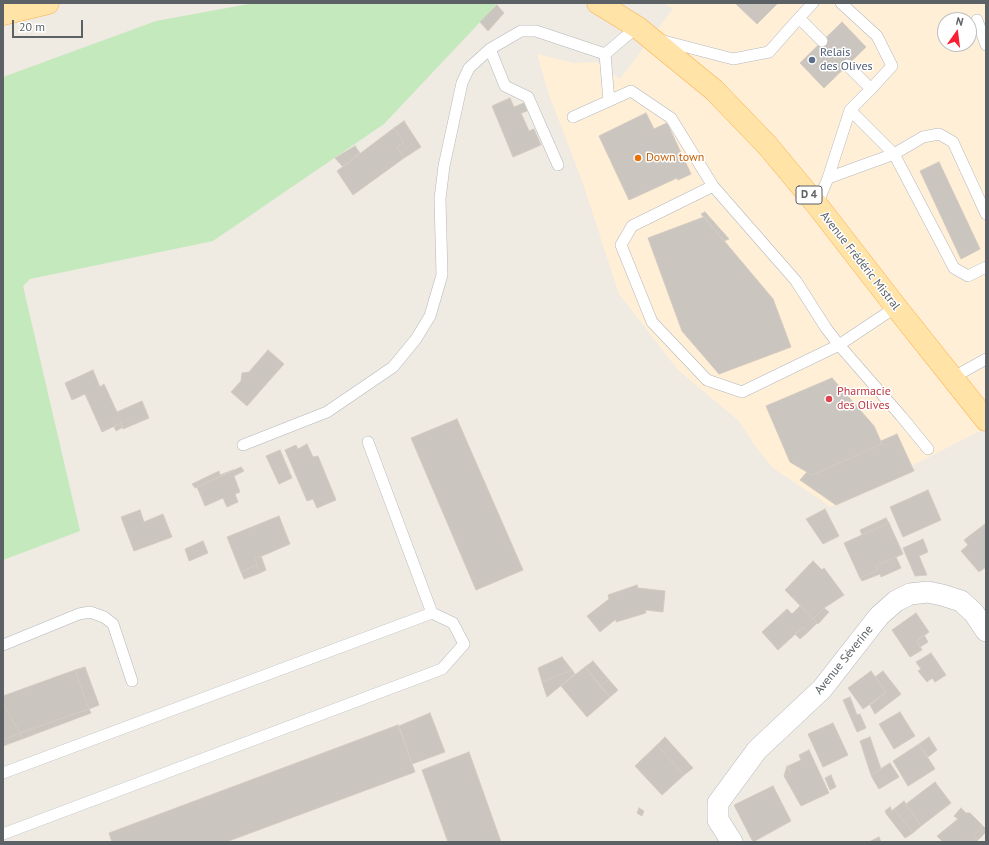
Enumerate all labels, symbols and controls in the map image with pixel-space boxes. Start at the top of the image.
scale bar [14,12,85,38]
north arrow [937,12,977,52]
text: N [954,14,965,29]
text: 20 m [19,19,45,34]
place label: Relais des Olives [820,46,873,74]
marker: Relais des Olives [807,55,817,65]
place label: Down town [646,151,704,165]
marker: Down town [633,153,643,163]
road number: D 4 [796,186,822,204]
street label: Avenue Frédéric Mistral [817,209,903,313]
place label: Pharmacie des Olives [837,385,891,413]
marker: Pharmacie des Olives [824,394,834,404]
street label: Avenue Séverine [812,623,876,697]

